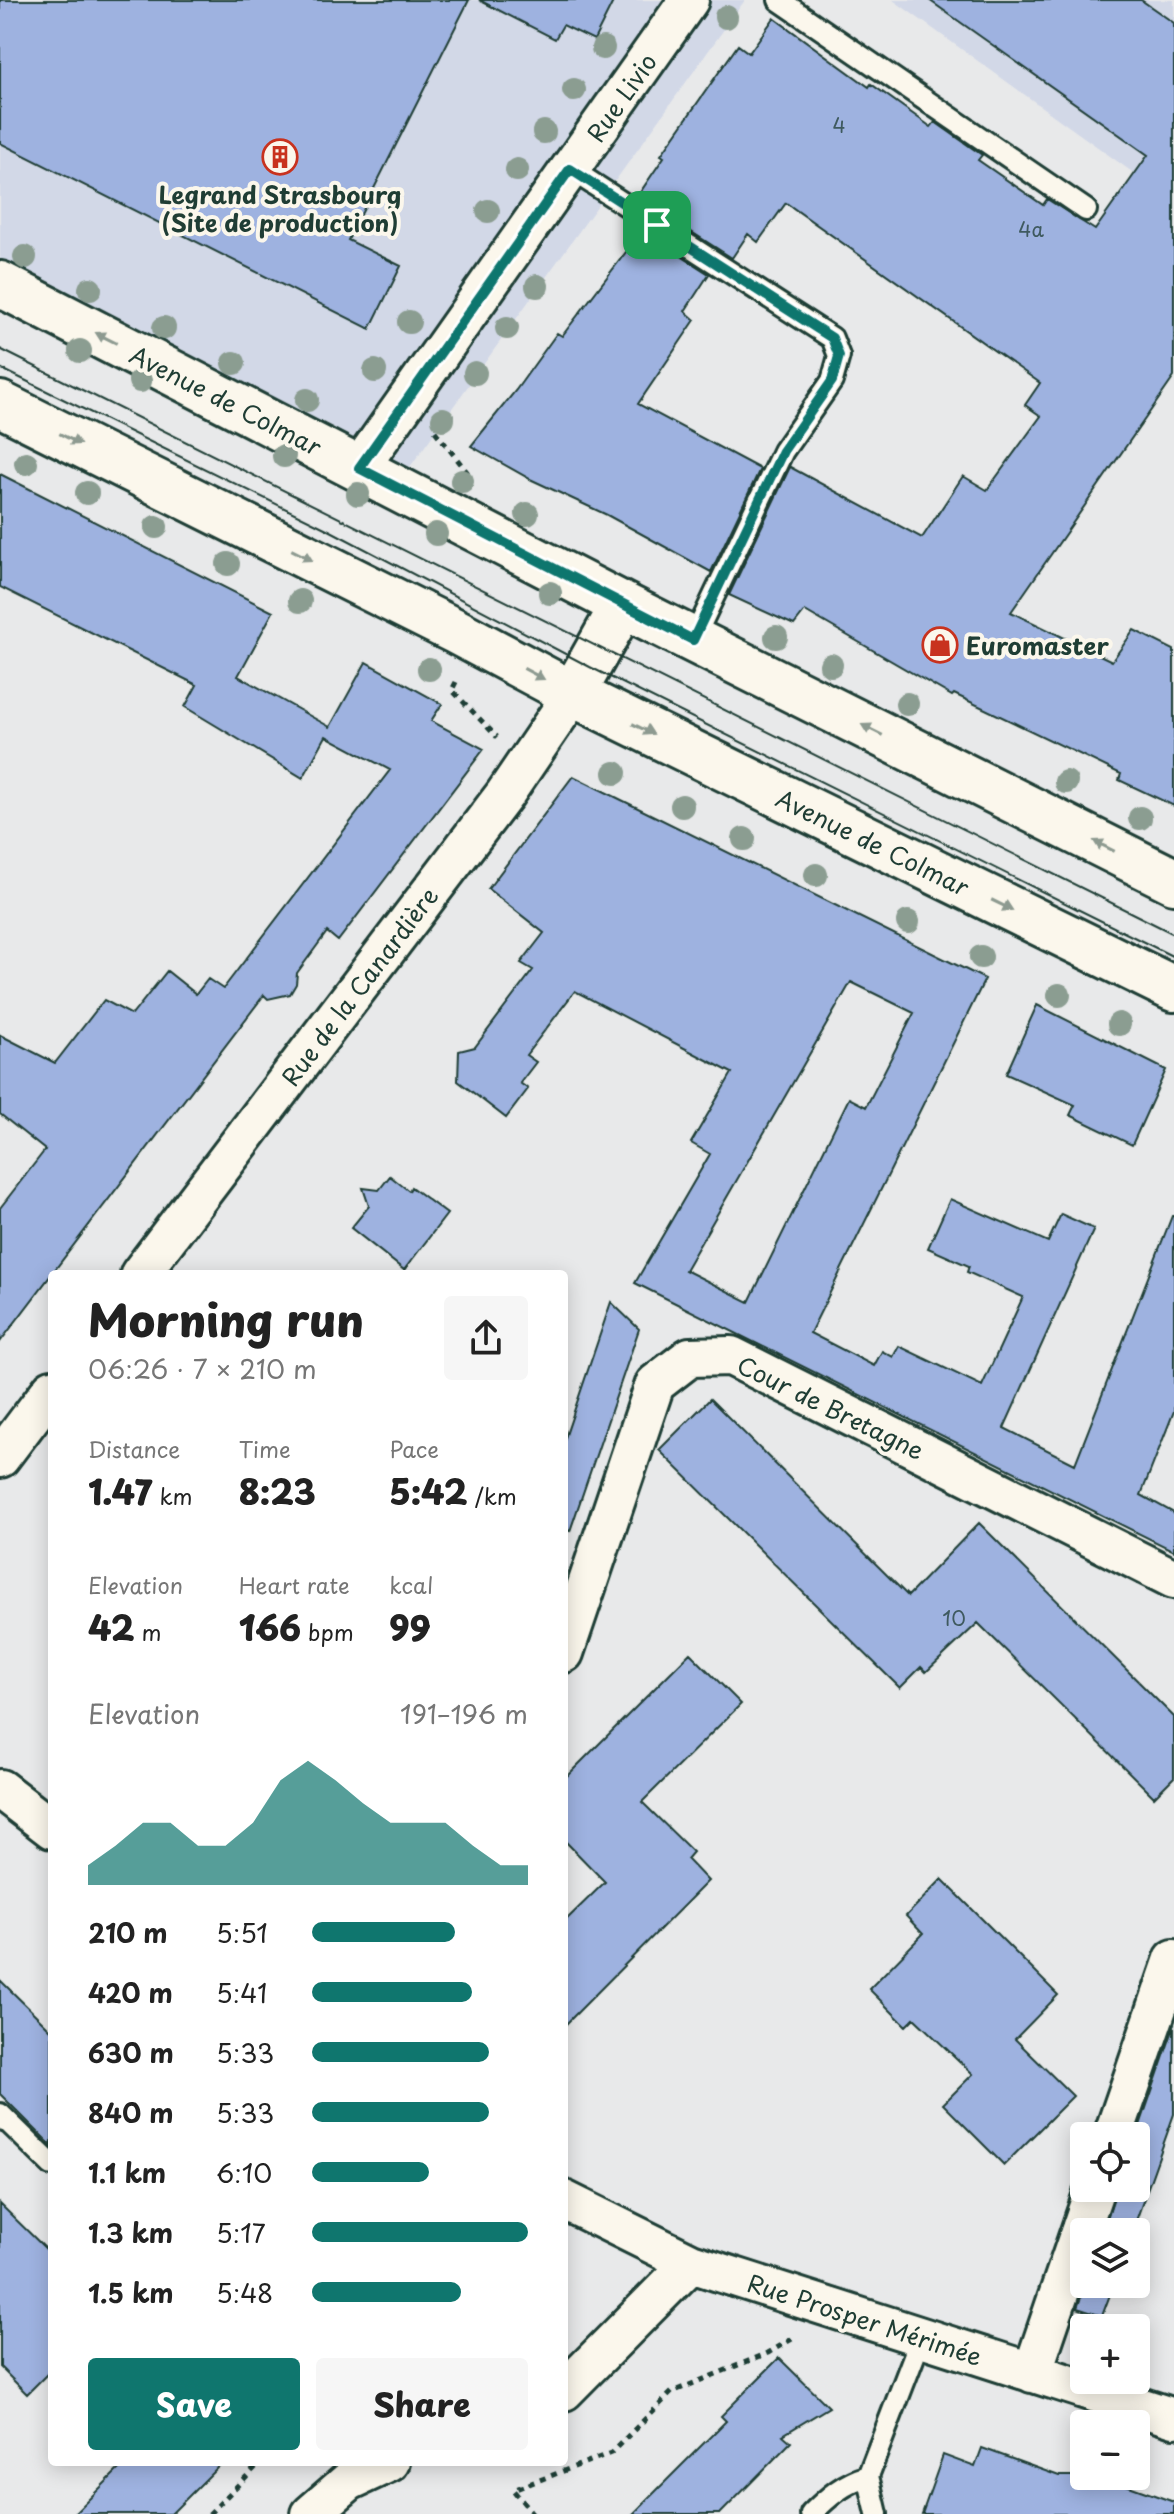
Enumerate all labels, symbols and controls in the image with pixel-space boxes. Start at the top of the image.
street label: Rue Livio [577,45,665,149]
house number: 4 [832,110,846,140]
building icon: Legrand Strasbourg (Site de production) [261,138,299,176]
place label: Legrand Strasbourg (Site de production) [159,176,401,240]
pin [623,191,691,259]
icon: arrive [635,203,679,247]
house number: 4a [1018,214,1044,244]
one-way arrow [94,332,117,345]
street label: Avenue de Colmar [124,336,329,464]
one-way arrow [58,432,81,445]
one-way arrow [291,548,314,562]
shop icon: Euromaster [921,626,959,664]
place label: Euromaster [966,627,1110,663]
one-way arrow [522,667,545,680]
one-way arrow [631,722,655,736]
one-way arrow [860,723,883,736]
street label: Avenue de Colmar [770,780,976,905]
one-way arrow [1093,839,1116,853]
street label: Rue de la Canardière [272,879,446,1093]
one-way arrow [990,898,1014,912]
text: Morning run [88,1286,364,1352]
button: share [444,1296,528,1380]
street label: Cour de Bretagne [731,1346,931,1468]
text: 06:26 · 7 × 210 m [88,1349,317,1388]
text: Distance [88,1432,180,1465]
text: Time [239,1432,291,1465]
text: Pace [389,1432,439,1465]
text: 1.47 [88,1465,152,1517]
text: 8:23 [239,1465,316,1517]
text: 5:42 [389,1465,468,1517]
text: km [152,1479,192,1512]
text: /km [468,1479,517,1512]
text: Elevation [88,1568,183,1601]
text: Heart rate [239,1568,350,1601]
text: kcal [389,1568,433,1601]
text: 42 [88,1601,134,1653]
text: 166 [239,1601,301,1653]
text: 99 [389,1601,431,1653]
house number: 10 [942,1603,966,1633]
text: m [134,1615,162,1648]
text: bpm [301,1615,354,1648]
text: Elevation [88,1694,200,1733]
text: 191–196 m [400,1694,528,1733]
text: 210 m [88,1913,167,1952]
text: 5:51 [216,1913,268,1952]
text: 420 m [88,1973,173,2012]
text: 5:41 [216,1973,267,2012]
text: 630 m [88,2033,174,2072]
text: 5:33 [216,2033,274,2072]
text: 840 m [88,2093,173,2132]
text: 5:33 [216,2093,274,2132]
map controls [1070,2122,1150,2490]
button: locate [1070,2122,1150,2202]
text: 1.1 km [88,2153,166,2192]
text: 6:10 [216,2153,272,2192]
text: 1.3 km [88,2213,173,2252]
text: 5:17 [216,2213,266,2252]
button: layers [1070,2218,1150,2298]
street label: Rue Prosper Mérimée [743,2264,987,2374]
text: 1.5 km [88,2273,174,2312]
text: 5:48 [216,2273,273,2312]
button: + [1070,2314,1150,2394]
button: Save [88,2358,300,2450]
button: Share [316,2358,528,2450]
button: − [1070,2410,1150,2490]

